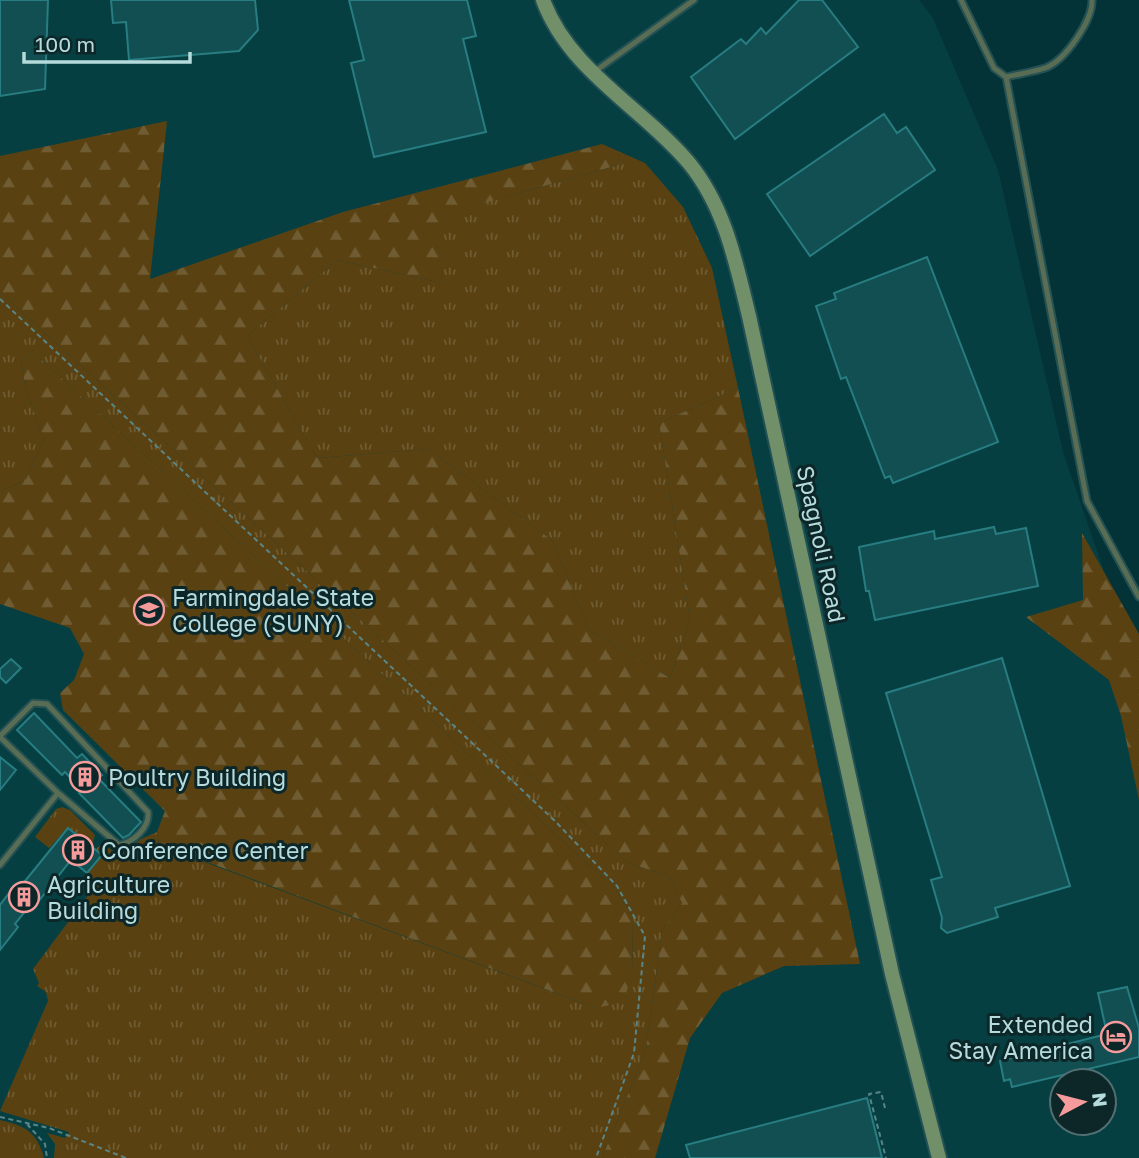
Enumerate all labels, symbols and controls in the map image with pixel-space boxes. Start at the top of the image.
scale bar [24,21,191,65]
text: 100 m [35,31,95,57]
street label: Spagnoli Road [792,463,852,625]
place label: Farmingdale State College (SUNY) [172,583,374,637]
school or university icon: Farmingdale State College (SUNY) [132,593,166,627]
building icon: Poultry Building [68,760,102,794]
place label: Poultry Building [108,763,286,791]
building icon: Conference Center [61,833,95,867]
place label: Conference Center [101,836,308,864]
place label: Agriculture Building [47,870,170,924]
building icon: Agriculture Building [7,880,41,914]
place label: Extended Stay America [949,1010,1093,1064]
hotel icon: Extended Stay America [1099,1020,1133,1054]
north arrow [1048,1067,1118,1137]
text: N [1088,1091,1113,1108]

